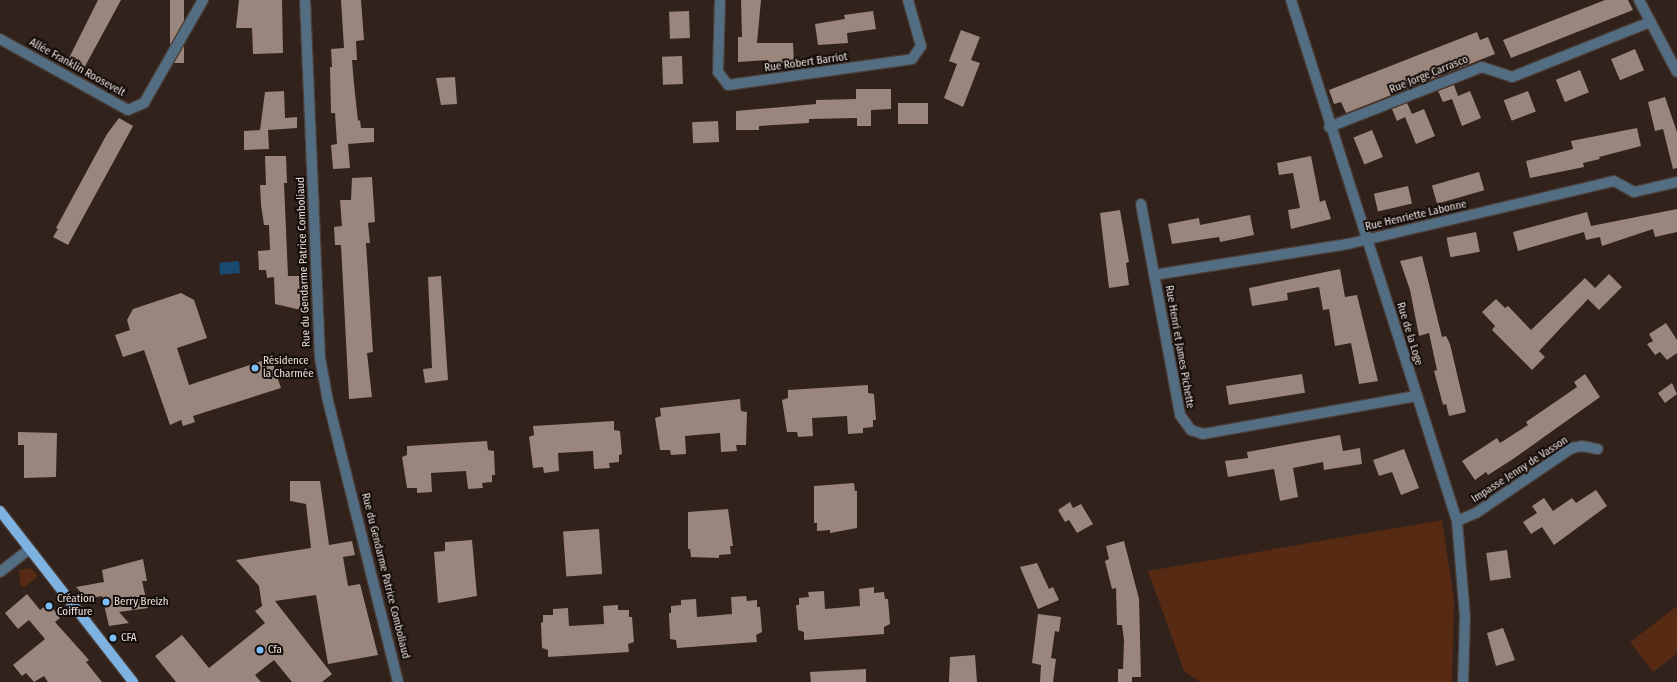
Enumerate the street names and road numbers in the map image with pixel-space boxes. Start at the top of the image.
street label: Allée Franklin Roosevelt [27,36,127,100]
street label: Rue Robert Barriot [764,51,848,75]
street label: Rue Jorge Carrasco [1388,53,1470,97]
street label: Rue du Gendarme Patrice Comboliaud [294,177,314,347]
street label: Rue Henriette Labonne [1364,198,1468,234]
street label: Rue Henri et James Pichette [1162,284,1196,410]
street label: Rue de la Loge [1393,301,1425,367]
street label: Impasse Jenny de Vasson [1469,434,1571,506]
street label: Rue du Gendarme Patrice Comboliaud [358,492,412,660]

